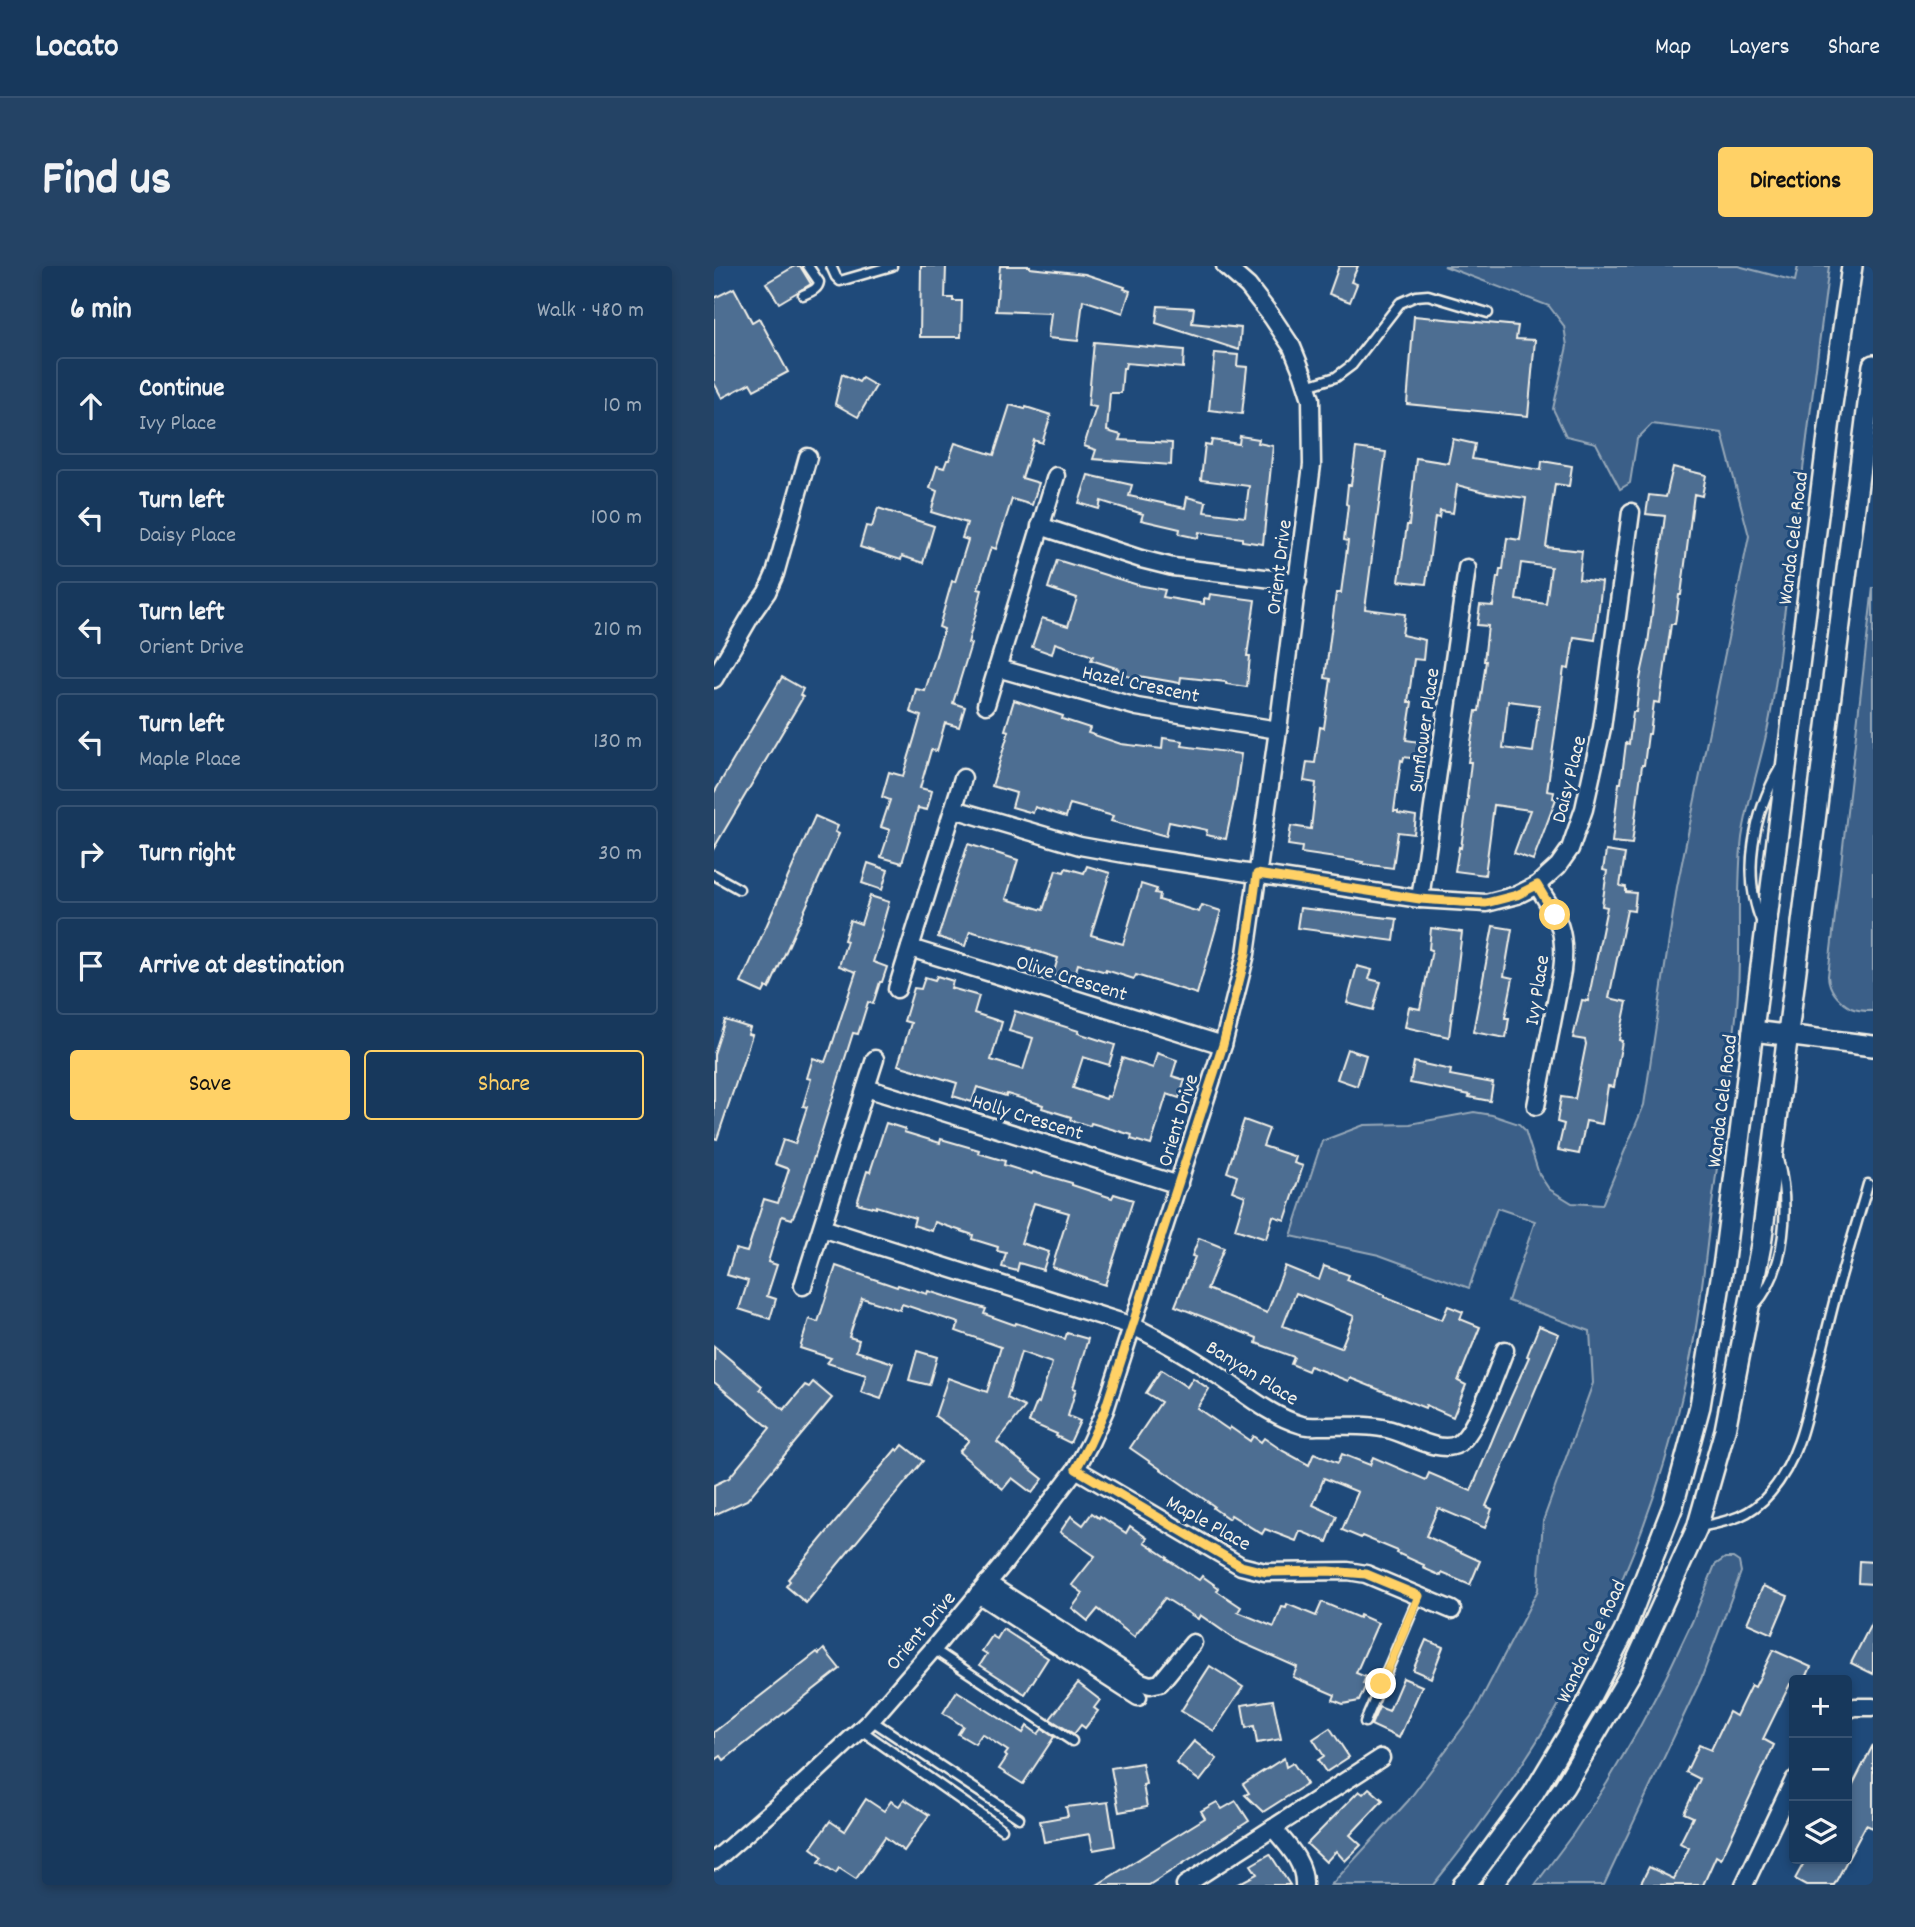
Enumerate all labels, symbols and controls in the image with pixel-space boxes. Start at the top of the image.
text: Locato [35,25,119,72]
text: Map [1655,31,1691,65]
text: Layers [1729,31,1790,65]
text: Share [1828,31,1880,65]
text: Find us [42,147,171,217]
button: Directions [1718,147,1873,217]
text: 6 min [70,290,132,333]
text: Walk · 480 m [537,295,644,328]
text: Continue [139,371,224,408]
icon: ahead [72,387,110,425]
text: 10 m [603,390,642,423]
text: Ivy Place [139,408,216,441]
street label: Wanda Cele Road [1772,470,1818,607]
text: Turn left [139,483,225,520]
icon: left [72,499,110,537]
text: 100 m [591,502,642,535]
street label: Orient Drive [1260,518,1302,617]
text: Daisy Place [139,520,236,553]
text: Turn left [139,595,225,632]
icon: left [72,611,110,649]
text: 210 m [593,614,642,647]
text: Orient Drive [139,632,244,665]
street label: Hazel Crescent [1079,659,1202,713]
street label: Sunflower Place [1402,666,1450,795]
text: Turn left [139,707,225,744]
icon: left [72,723,110,761]
text: 130 m [593,726,642,759]
street label: Daisy Place [1546,733,1596,826]
text: Maple Place [139,744,241,777]
icon: right [72,835,110,873]
text: Turn right [139,836,236,873]
text: 30 m [598,838,642,871]
route start [1539,899,1570,930]
icon: arrive [72,947,110,985]
text: Arrive at destination [139,948,344,985]
street label: Olive Crescent [1012,949,1131,1011]
street label: Ivy Place [1519,953,1559,1028]
street label: Wanda Cele Road [1701,1033,1747,1170]
button: Save [70,1050,350,1120]
button: Share [364,1050,644,1120]
street label: Orient Drive [1152,1071,1208,1171]
street label: Holly Crescent [968,1088,1087,1150]
street label: Banyan Place [1199,1334,1304,1415]
street label: Maple Place [1160,1489,1255,1560]
street label: Wanda Cele Road [1550,1575,1636,1709]
street label: Orient Drive [880,1586,965,1678]
route end [1365,1668,1396,1699]
map controls [1789,1675,1852,1864]
button: + [1789,1675,1852,1738]
button: − [1789,1738,1852,1801]
button: layers [1789,1801,1852,1864]

